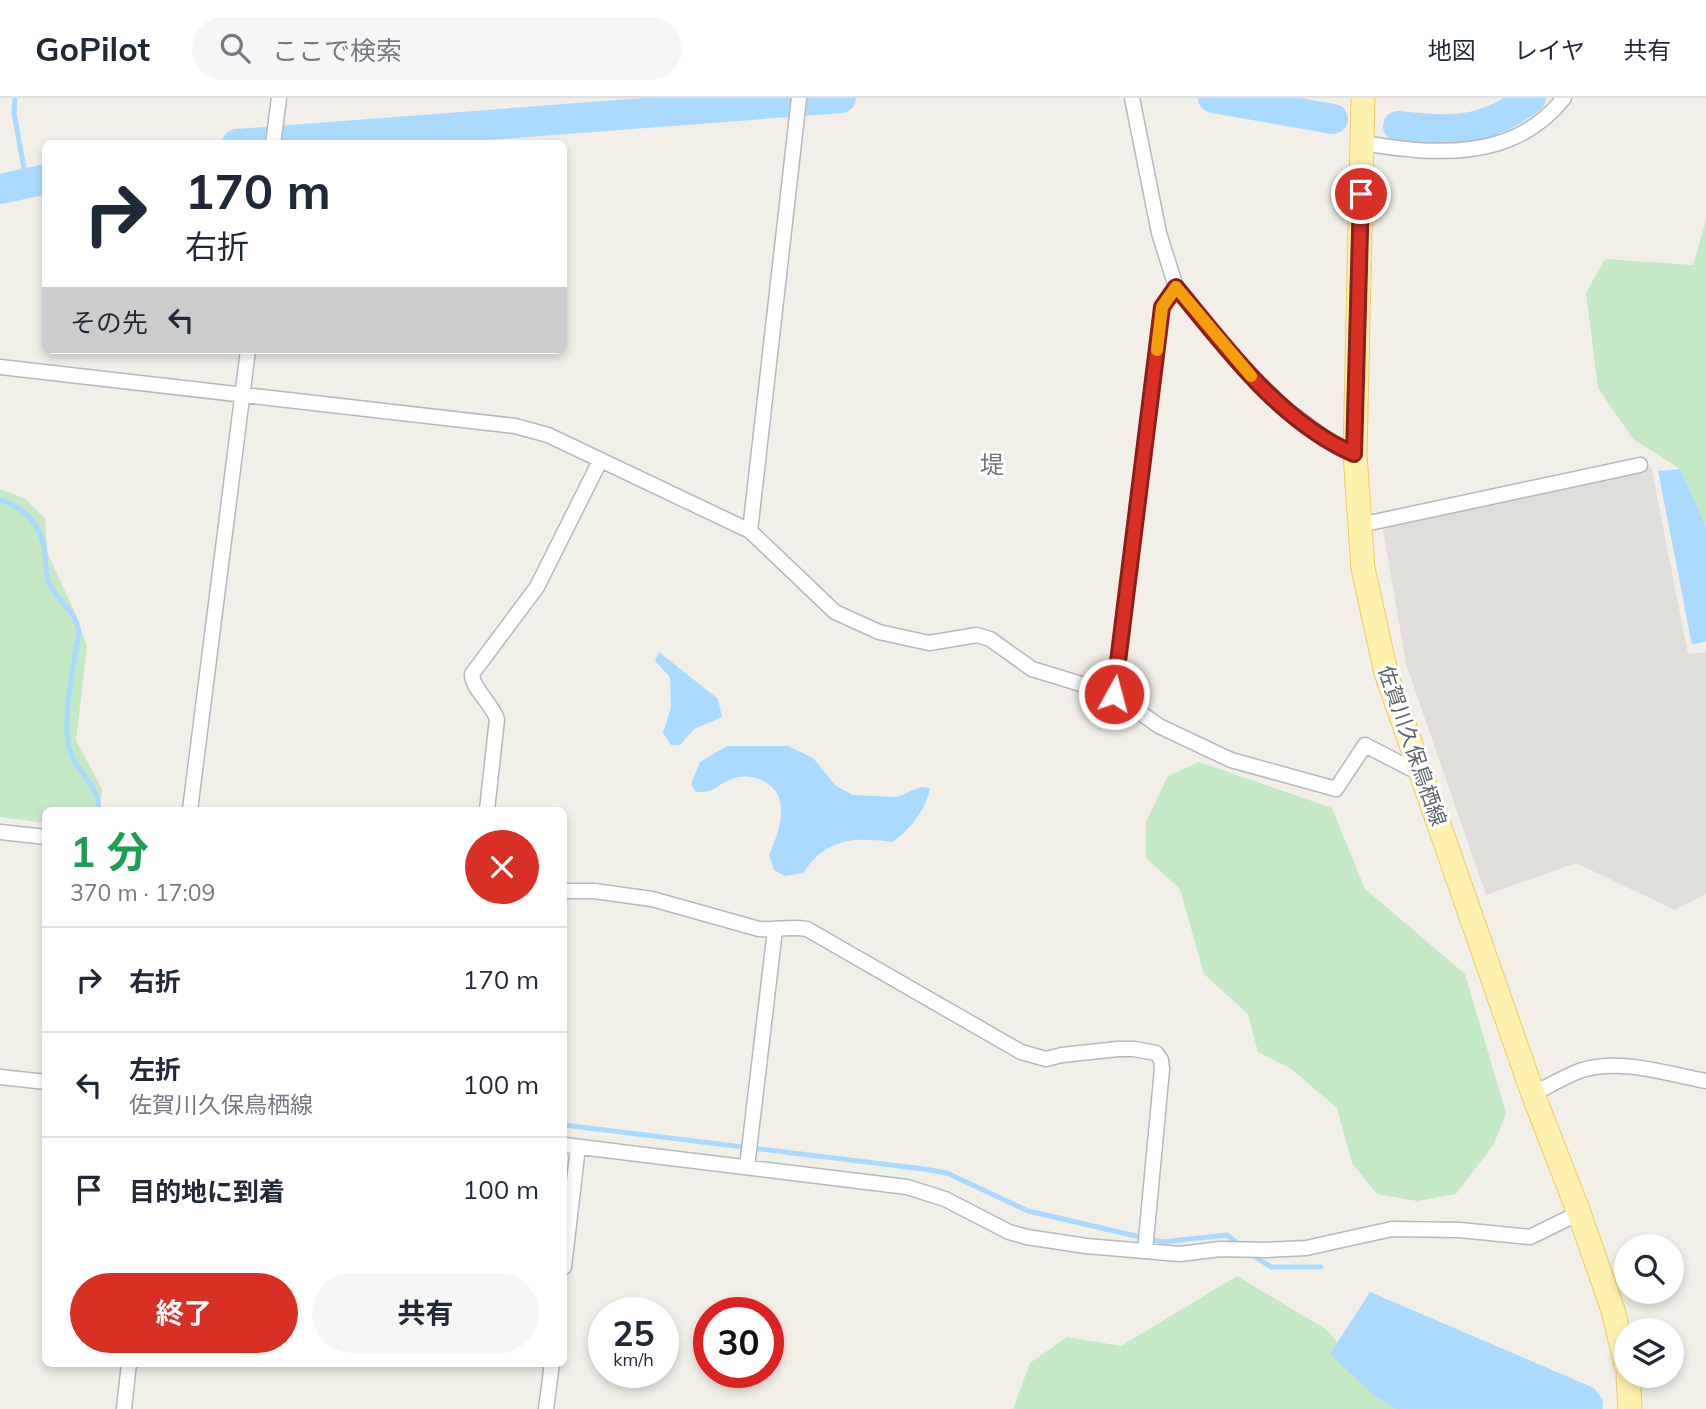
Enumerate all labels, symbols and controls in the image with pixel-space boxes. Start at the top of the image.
search box [192,17,682,80]
text: GoPilot [35,28,150,69]
icon: search [216,29,254,67]
text: ここで検索 [272,34,402,67]
text: 地図 [1428,35,1476,65]
text: レイヤ [1514,35,1585,65]
text: 共有 [1623,35,1671,65]
text: 170 m [185,160,331,221]
pin [1331,164,1391,224]
icon: right [70,168,161,259]
icon: arrive [1342,175,1380,213]
text: 右折 [185,226,249,266]
icon: left [162,301,200,339]
text: その先 [70,306,148,339]
district label: 堤 [980,449,1004,479]
position arrow [1077,657,1151,731]
street label: 佐賀川久保鳥栖線 [1373,662,1453,829]
text: 1 分 [70,825,149,878]
button: close [465,830,539,904]
text: 370 m · 17:09 [70,878,215,907]
icon: right [70,961,108,999]
text: 170 m [463,963,539,996]
text: 右折 [129,965,181,998]
text: 左折 [129,1053,181,1086]
icon: left [70,1066,108,1104]
text: 100 m [463,1068,539,1101]
text: 佐賀川久保鳥栖線 [129,1090,313,1119]
icon: arrive [70,1171,108,1209]
text: 100 m [463,1173,539,1206]
text: 目的地に到着 [129,1175,285,1208]
map controls [1614,1234,1684,1388]
button: search [1614,1234,1684,1304]
button: 終了 [70,1273,298,1353]
button: 共有 [312,1273,539,1353]
speed limit sign: 30 [693,1297,784,1388]
text: 25 [612,1311,655,1355]
button: layers [1614,1318,1684,1388]
text: km/h [613,1348,654,1371]

